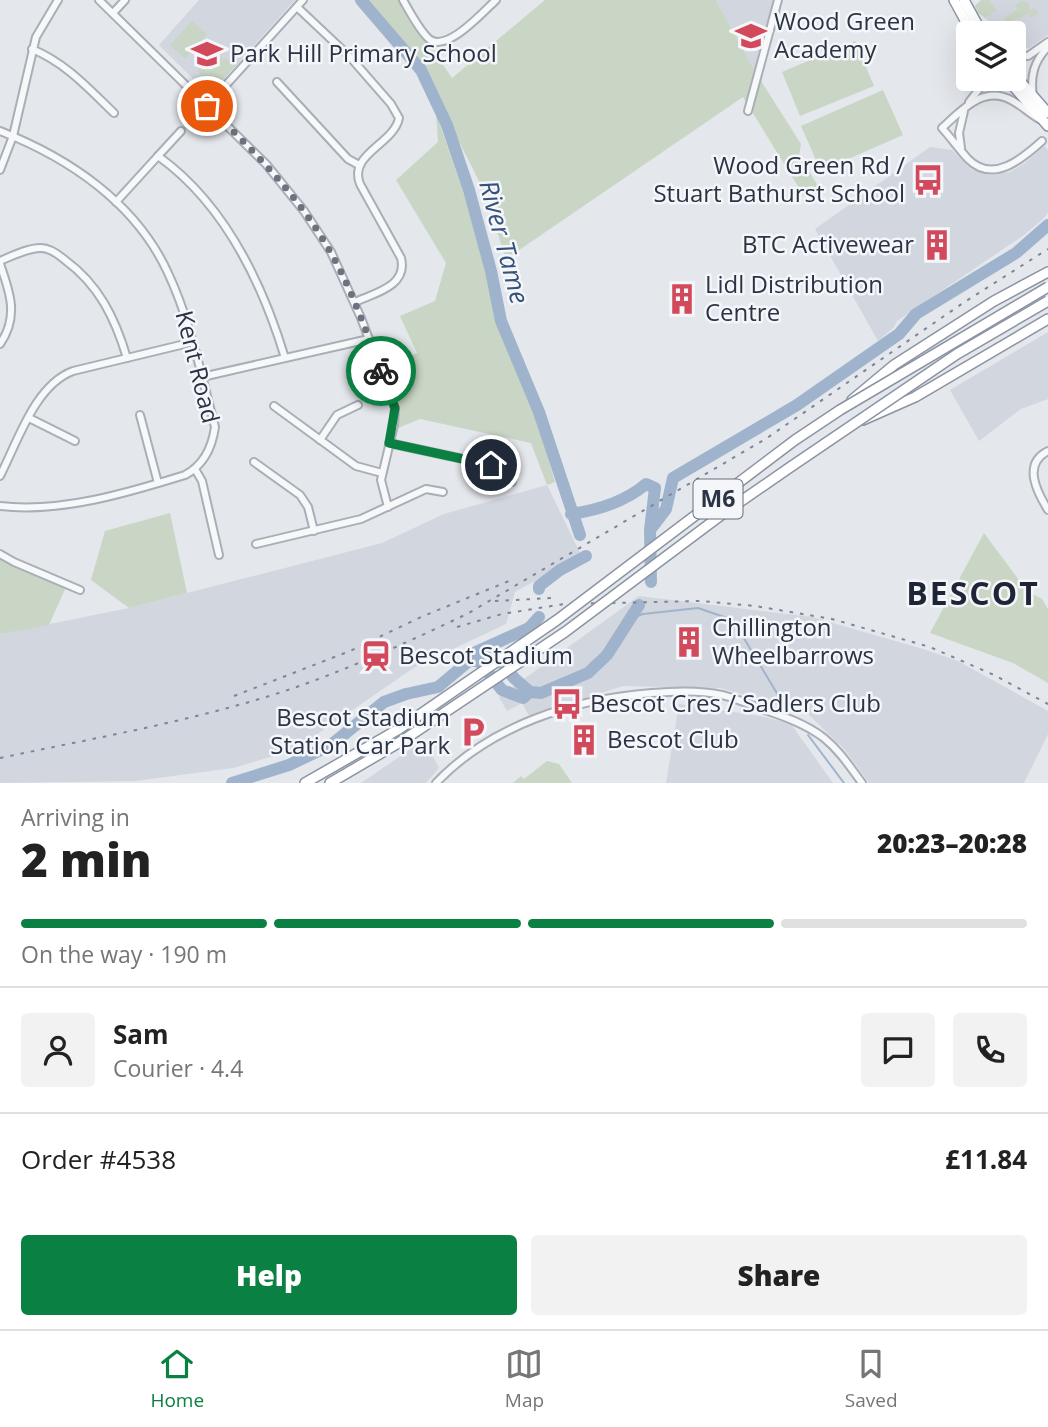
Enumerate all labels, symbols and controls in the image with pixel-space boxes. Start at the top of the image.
place label: Wood Green Academy [774,4,915,65]
school or university icon: Wood Green Academy [734,19,768,53]
map controls [956,21,1026,91]
button: layers [956,21,1026,91]
place label: Park Hill Primary School [230,36,497,69]
school or university icon: Park Hill Primary School [190,37,224,71]
pin [177,76,237,136]
icon: bag [188,87,226,125]
place label: Wood Green Rd / Stuart Bathurst School [653,148,905,209]
bus stop icon: Wood Green Rd / Stuart Bathurst School [911,163,945,197]
water label: River Tame [471,176,539,308]
place label: BTC Activewear [742,227,914,260]
building icon: BTC Activewear [920,228,954,262]
place label: Lidl Distribution Centre [705,267,883,328]
building icon: Lidl Distribution Centre [665,282,699,316]
street label: Kent Road [169,307,228,426]
courier [346,336,416,406]
icon: bike [362,352,400,390]
pin [461,435,521,495]
icon: home [472,446,510,484]
road number: M6 [694,480,742,519]
district label: BESCOT [906,571,1040,614]
place label: Chillington Wheelbarrows [712,610,874,671]
building icon: Chillington Wheelbarrows [672,625,706,659]
place label: Bescot Stadium [399,638,573,671]
station icon: Bescot Stadium [359,639,393,673]
place label: Bescot Cres / Sadlers Club [590,686,881,719]
bus stop icon: Bescot Cres / Sadlers Club [550,687,584,721]
place label: Bescot Stadium Station Car Park [270,700,450,761]
parking icon: Bescot Stadium Station Car Park [456,715,490,749]
place label: Bescot Club [607,722,739,755]
building icon: Bescot Club [567,723,601,757]
text: Arriving in [21,801,130,833]
text: 20:23–20:28 [877,825,1027,861]
text: 2 min [21,828,152,890]
text: On the way · 190 m [21,938,227,970]
button: person [21,1013,95,1087]
button: chat [861,1013,935,1087]
button: phone [953,1013,1027,1087]
text: Sam [113,1016,169,1052]
text: Courier · 4.4 [113,1052,243,1084]
text: Order #4538 [21,1141,176,1177]
text: £11.84 [945,1141,1027,1177]
button: Help [21,1235,517,1315]
button: Share [531,1235,1027,1315]
tab: Home [150,1345,204,1413]
tab: Map [505,1345,544,1413]
tab: Saved [845,1345,898,1413]

